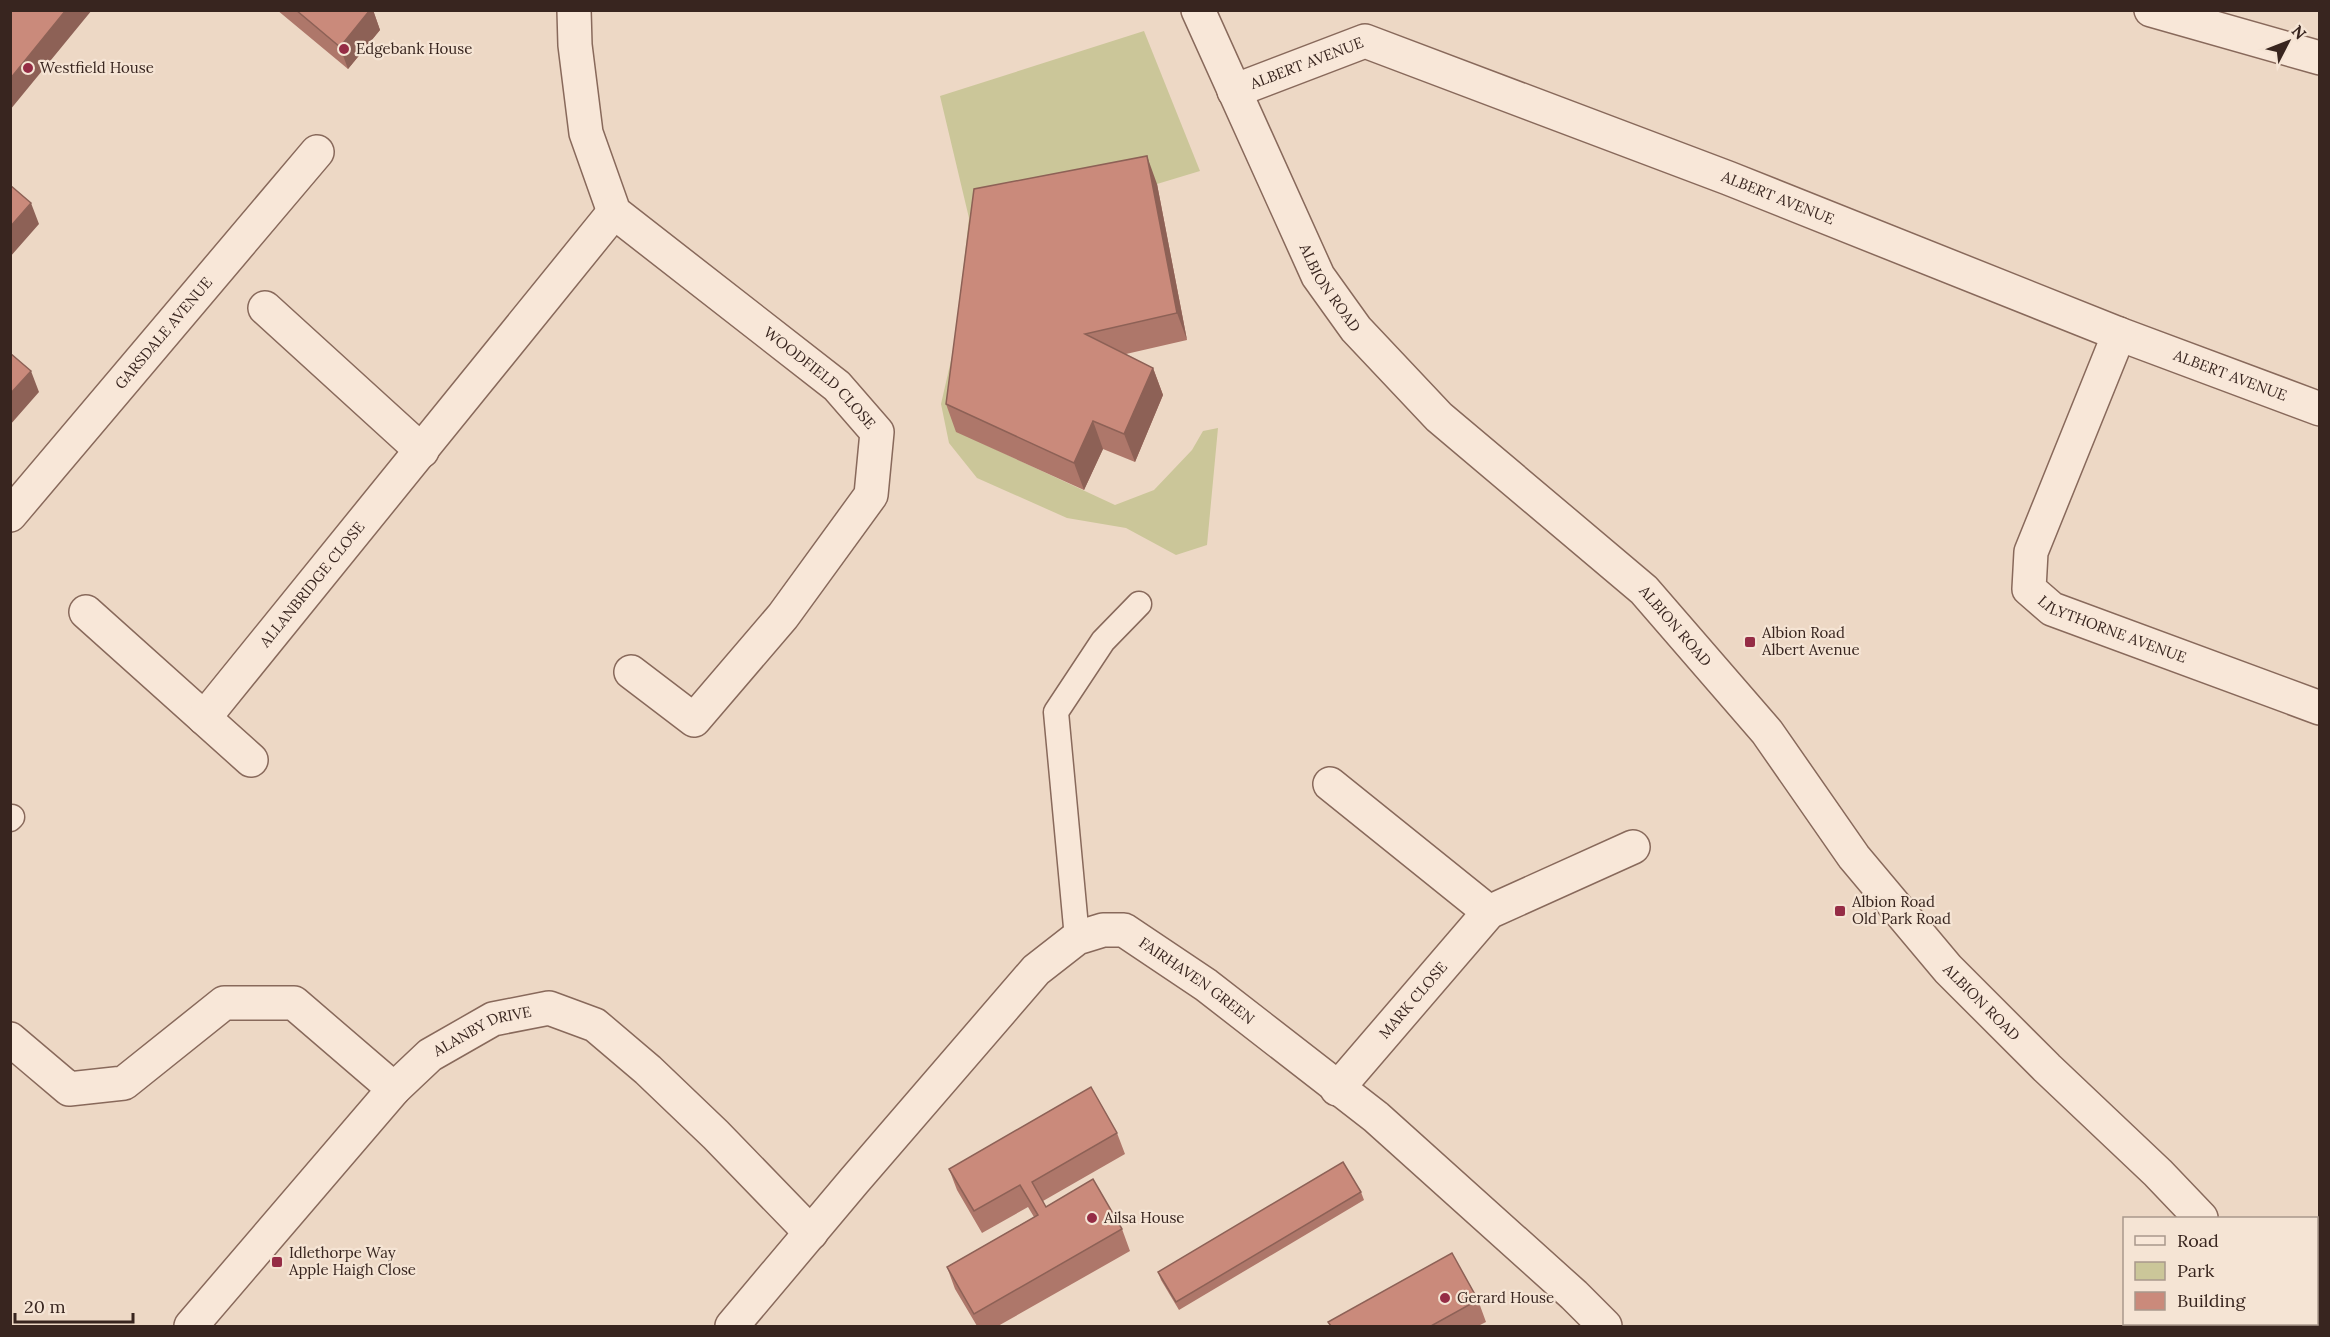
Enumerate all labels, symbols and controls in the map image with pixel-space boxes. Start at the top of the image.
north arrow [2258,12,2318,72]
text: N [2288,21,2311,43]
street label: ALBERT AVENUE [1246,33,1366,93]
place label: Edgebank House [356,39,472,58]
marker: Edgebank House [337,42,351,56]
place label: Westfield House [40,58,154,77]
marker: Westfield House [21,61,35,75]
street label: ALBERT AVENUE [1718,166,1837,228]
street label: ALBION ROAD [1295,240,1365,335]
street label: GARSDALE AVENUE [111,273,216,393]
street label: WOODFIELD CLOSE [760,322,880,433]
street label: ALBERT AVENUE [2170,345,2290,405]
street label: ALLANBRIDGE CLOSE [255,517,368,651]
street label: ALBION ROAD [1635,581,1716,670]
street label: LILYTHORNE AVENUE [2034,591,2189,667]
place label: Albion Road Albert Avenue [1761,623,1860,659]
marker: Albion Road Albert Avenue [1743,635,1757,649]
place label: Albion Road Old Park Road [1851,892,1951,928]
marker: Albion Road Old Park Road [1833,904,1847,918]
street label: FAIRHAVEN GREEN [1136,933,1258,1028]
street label: MARK CLOSE [1375,958,1451,1042]
street label: ALBION ROAD [1939,959,2024,1045]
street label: ALANBY DRIVE [429,1002,533,1061]
place label: Ailsa House [1103,1208,1185,1227]
marker: Ailsa House [1085,1211,1099,1225]
legend [2123,1217,2318,1325]
text: Road [2177,1229,2219,1252]
place label: Idlethorpe Way Apple Haigh Close [288,1243,416,1279]
marker: Idlethorpe Way Apple Haigh Close [270,1255,284,1269]
text: Park [2177,1259,2215,1282]
scale bar [15,1286,134,1324]
place label: Gerard House [1457,1288,1554,1307]
text: Building [2177,1289,2247,1312]
marker: Gerard House [1438,1291,1452,1305]
text: 20 m [24,1295,66,1318]

